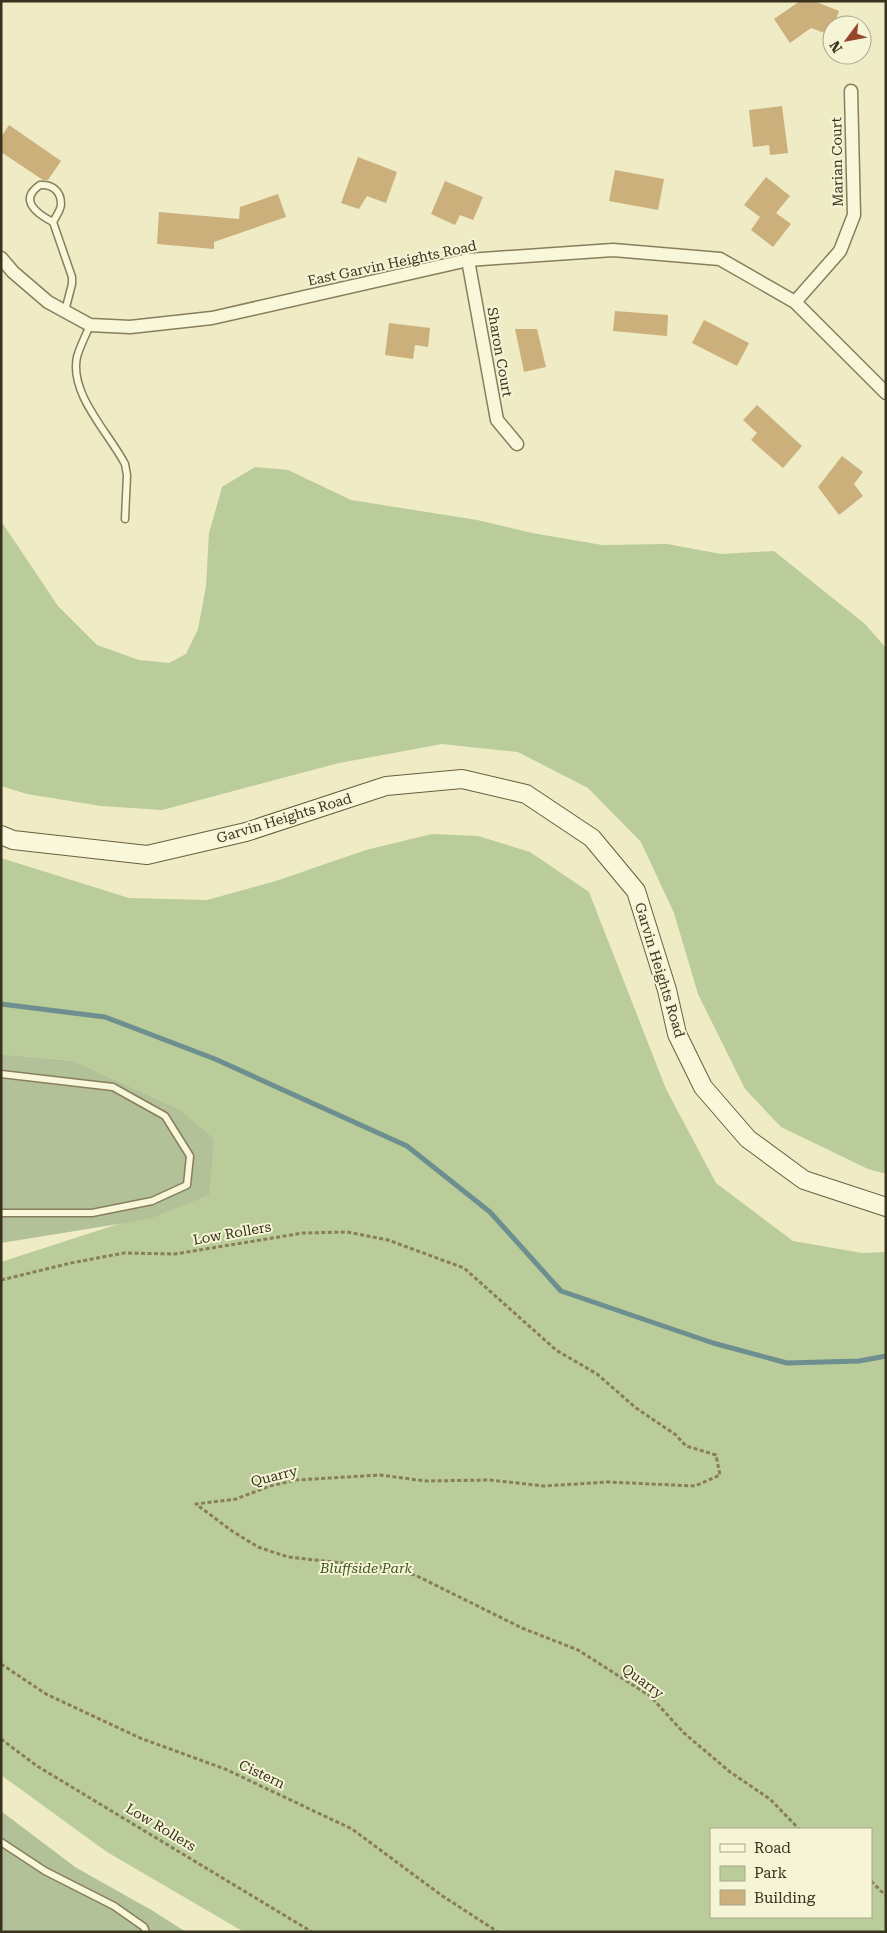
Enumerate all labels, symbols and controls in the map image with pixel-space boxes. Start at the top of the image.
north arrow [822,15,872,65]
text: N [826,38,846,56]
street label: Marian Court [828,117,846,207]
street label: East Garvin Heights Road [306,237,478,289]
street label: Sharon Court [484,306,516,398]
street label: Garvin Heights Road [215,790,353,846]
street label: Garvin Heights Road [632,901,688,1039]
street label: Low Rollers [192,1218,273,1248]
street label: Quarry [249,1462,300,1490]
park label: Bluffside Park [319,1560,412,1576]
street label: Quarry [619,1661,667,1702]
street label: Cistern [236,1756,288,1792]
street label: Low Rollers [123,1800,199,1854]
legend [710,1828,872,1918]
text: Road [754,1839,791,1857]
text: Park [754,1864,788,1882]
text: Building [754,1889,816,1907]

